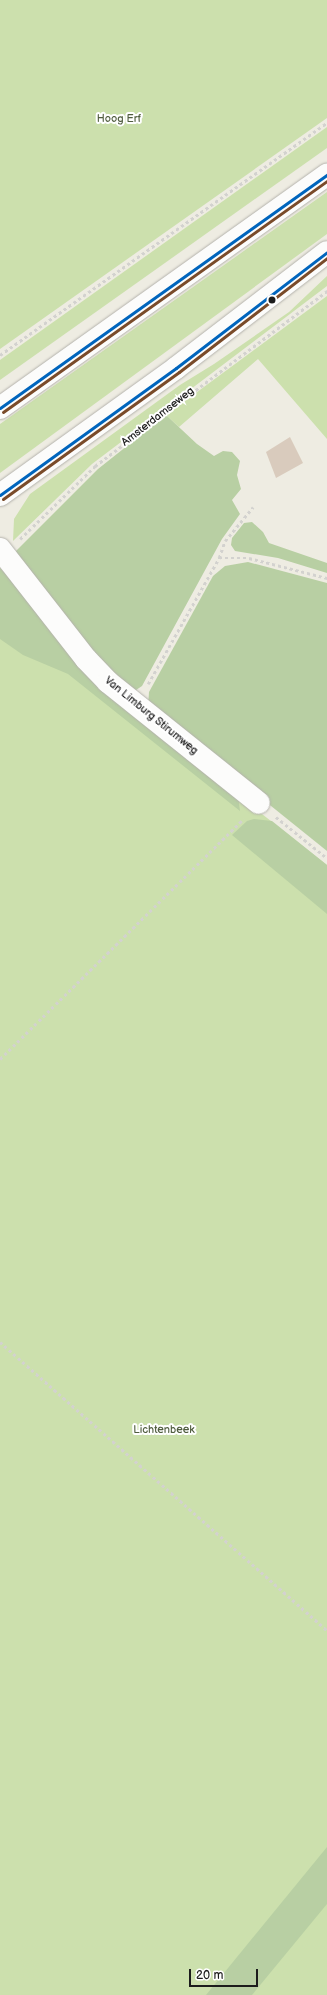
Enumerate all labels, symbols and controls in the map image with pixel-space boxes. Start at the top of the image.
park label: Hoog Erf [97,112,141,126]
unlabelled marker [267,295,277,305]
street label: Amsterdamseweg [119,385,197,449]
street label: Van Limburg Stirumweg [102,674,200,758]
park label: Lichtenbeek [133,1423,195,1437]
scale bar [191,1961,260,1987]
text: 20 m [196,1968,223,1983]

